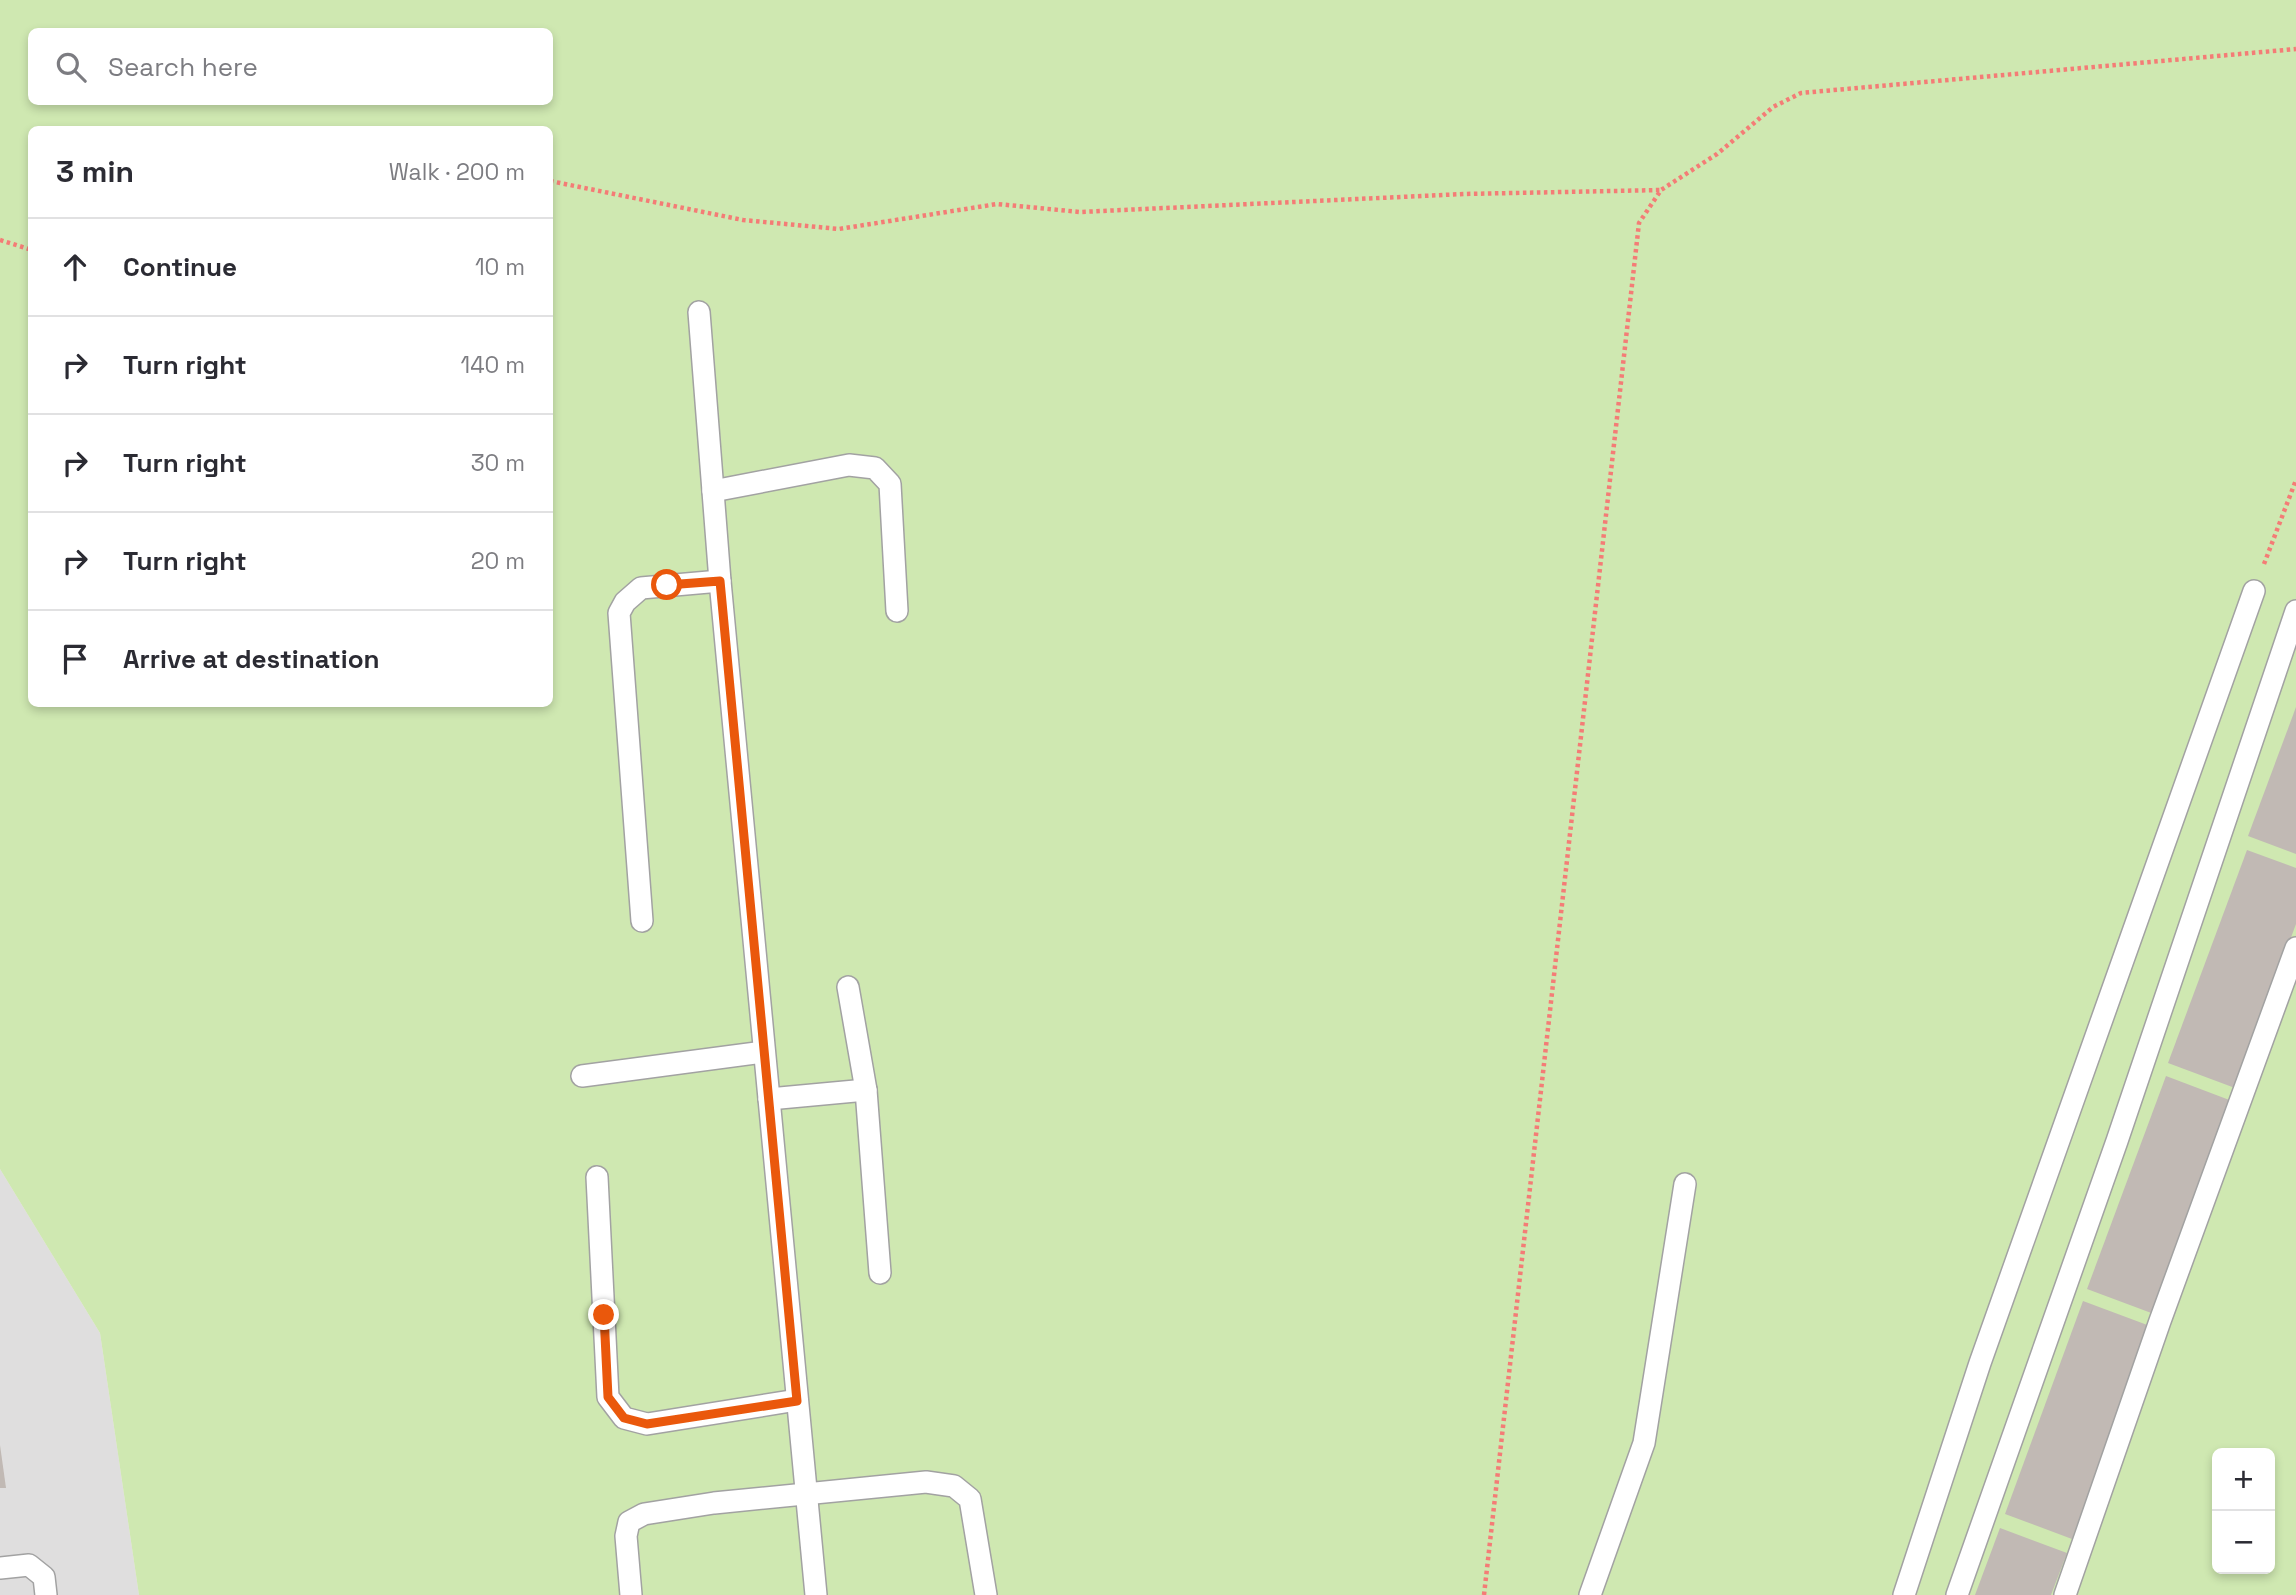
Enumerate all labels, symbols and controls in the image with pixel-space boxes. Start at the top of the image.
search box [28,28,553,105]
icon: search [52,48,90,86]
text: Search here [108,50,258,84]
text: 3 min [56,152,134,191]
text: Walk · 200 m [389,157,525,187]
icon: ahead [56,248,94,286]
text: Continue [123,250,237,284]
text: 10 m [475,252,525,282]
icon: right [56,346,94,384]
text: Turn right [123,348,247,382]
text: 140 m [461,350,525,380]
icon: right [56,444,94,482]
text: Turn right [123,446,247,480]
text: 30 m [471,448,525,478]
icon: right [56,542,94,580]
text: Turn right [123,544,247,578]
text: 20 m [471,546,525,576]
route start [651,569,682,600]
icon: arrive [56,640,94,678]
text: Arrive at destination [123,642,380,676]
route end [588,1299,619,1330]
map controls [2212,1448,2275,1574]
button: + [2212,1448,2275,1511]
button: − [2212,1511,2275,1574]

